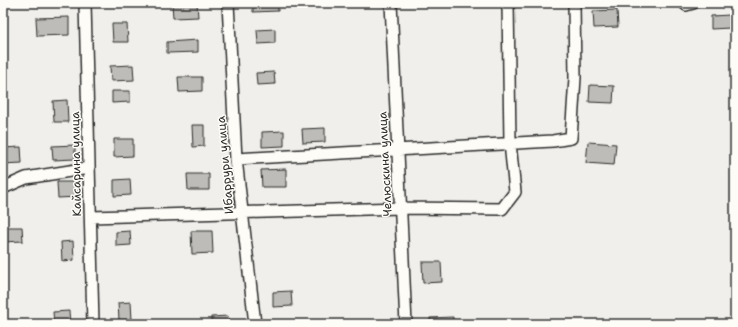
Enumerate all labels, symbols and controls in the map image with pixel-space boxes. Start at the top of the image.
street label: Челюскина улица [374,110,396,217]
street label: Кайсарина улица [67,111,85,217]
street label: Ибаррури улица [213,115,237,215]

